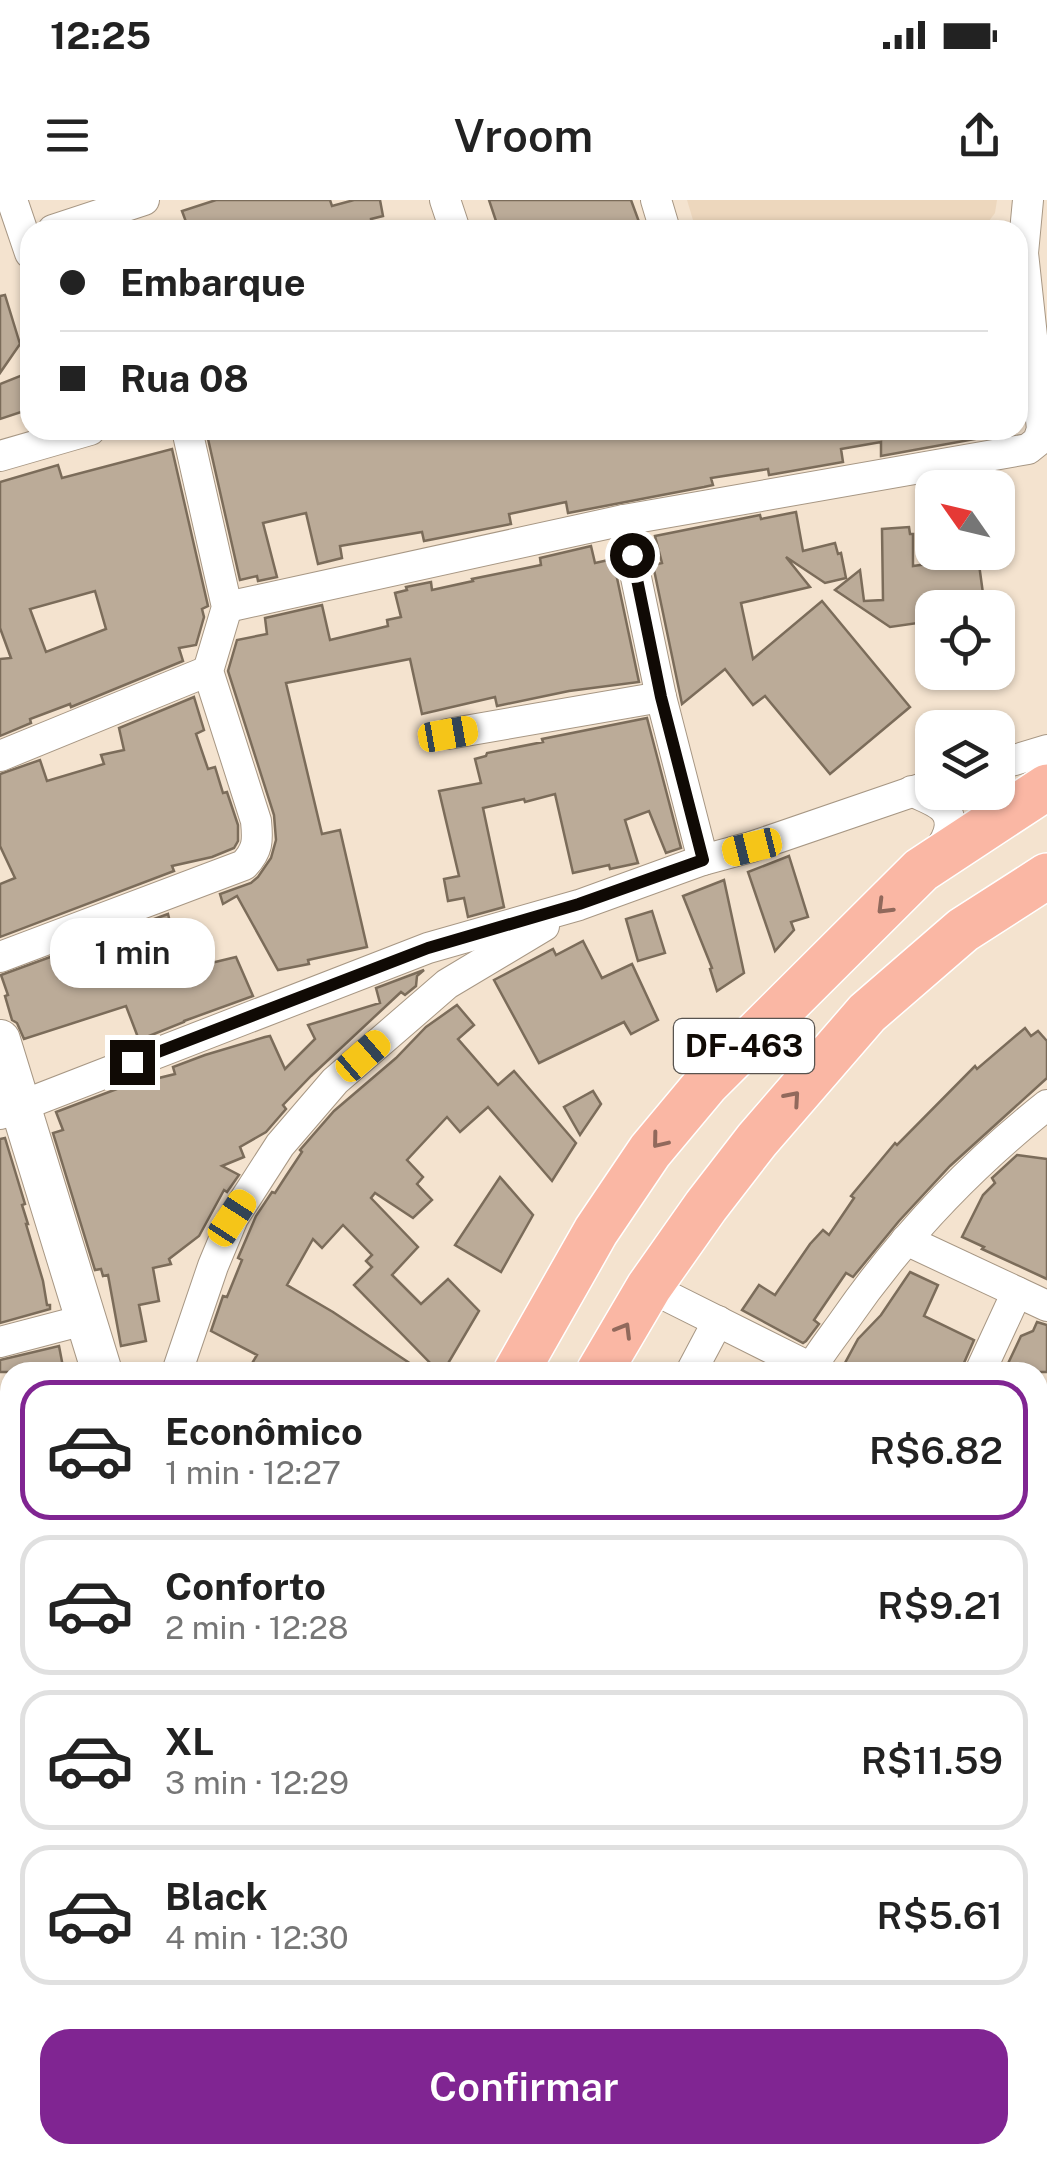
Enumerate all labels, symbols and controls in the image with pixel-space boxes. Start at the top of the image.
text: 12:25 [50,13,151,58]
icon: menu [40,108,95,163]
icon: share [952,108,1007,163]
text: Vroom [454,109,593,162]
text: Embarque [120,260,306,305]
text: Rua 08 [120,356,249,401]
north arrow [915,470,1015,570]
map controls [915,470,1015,810]
route start [610,533,655,578]
button: locate [915,590,1015,690]
button: layers [915,710,1015,810]
car [416,714,480,754]
car [719,825,785,869]
one-way arrow [878,895,896,913]
callout: 1 min [49,917,214,987]
text: 1 min [94,934,171,971]
road number: DF-463 [674,1019,814,1073]
car [331,1025,395,1087]
route end [110,1040,155,1085]
one-way arrow [782,1092,800,1110]
one-way arrow [653,1129,671,1147]
car [203,1185,261,1251]
one-way arrow [612,1323,631,1341]
icon: car [45,1405,135,1495]
text: Econômico [165,1409,363,1454]
text: R$6.82 [869,1428,1003,1473]
text: 1 min · 12:27 [165,1454,341,1491]
icon: car [45,1560,135,1650]
text: Conforto [165,1564,326,1609]
text: R$9.21 [877,1583,1003,1628]
text: 2 min · 12:28 [165,1609,349,1646]
icon: car [45,1715,135,1805]
text: XL [165,1719,214,1764]
text: R$11.59 [861,1738,1003,1783]
text: 3 min · 12:29 [165,1764,349,1801]
icon: car [45,1870,135,1960]
text: Black [165,1874,268,1919]
text: R$5.61 [877,1893,1003,1938]
text: 4 min · 12:30 [165,1919,349,1956]
button: Confirmar [40,2029,1008,2144]

